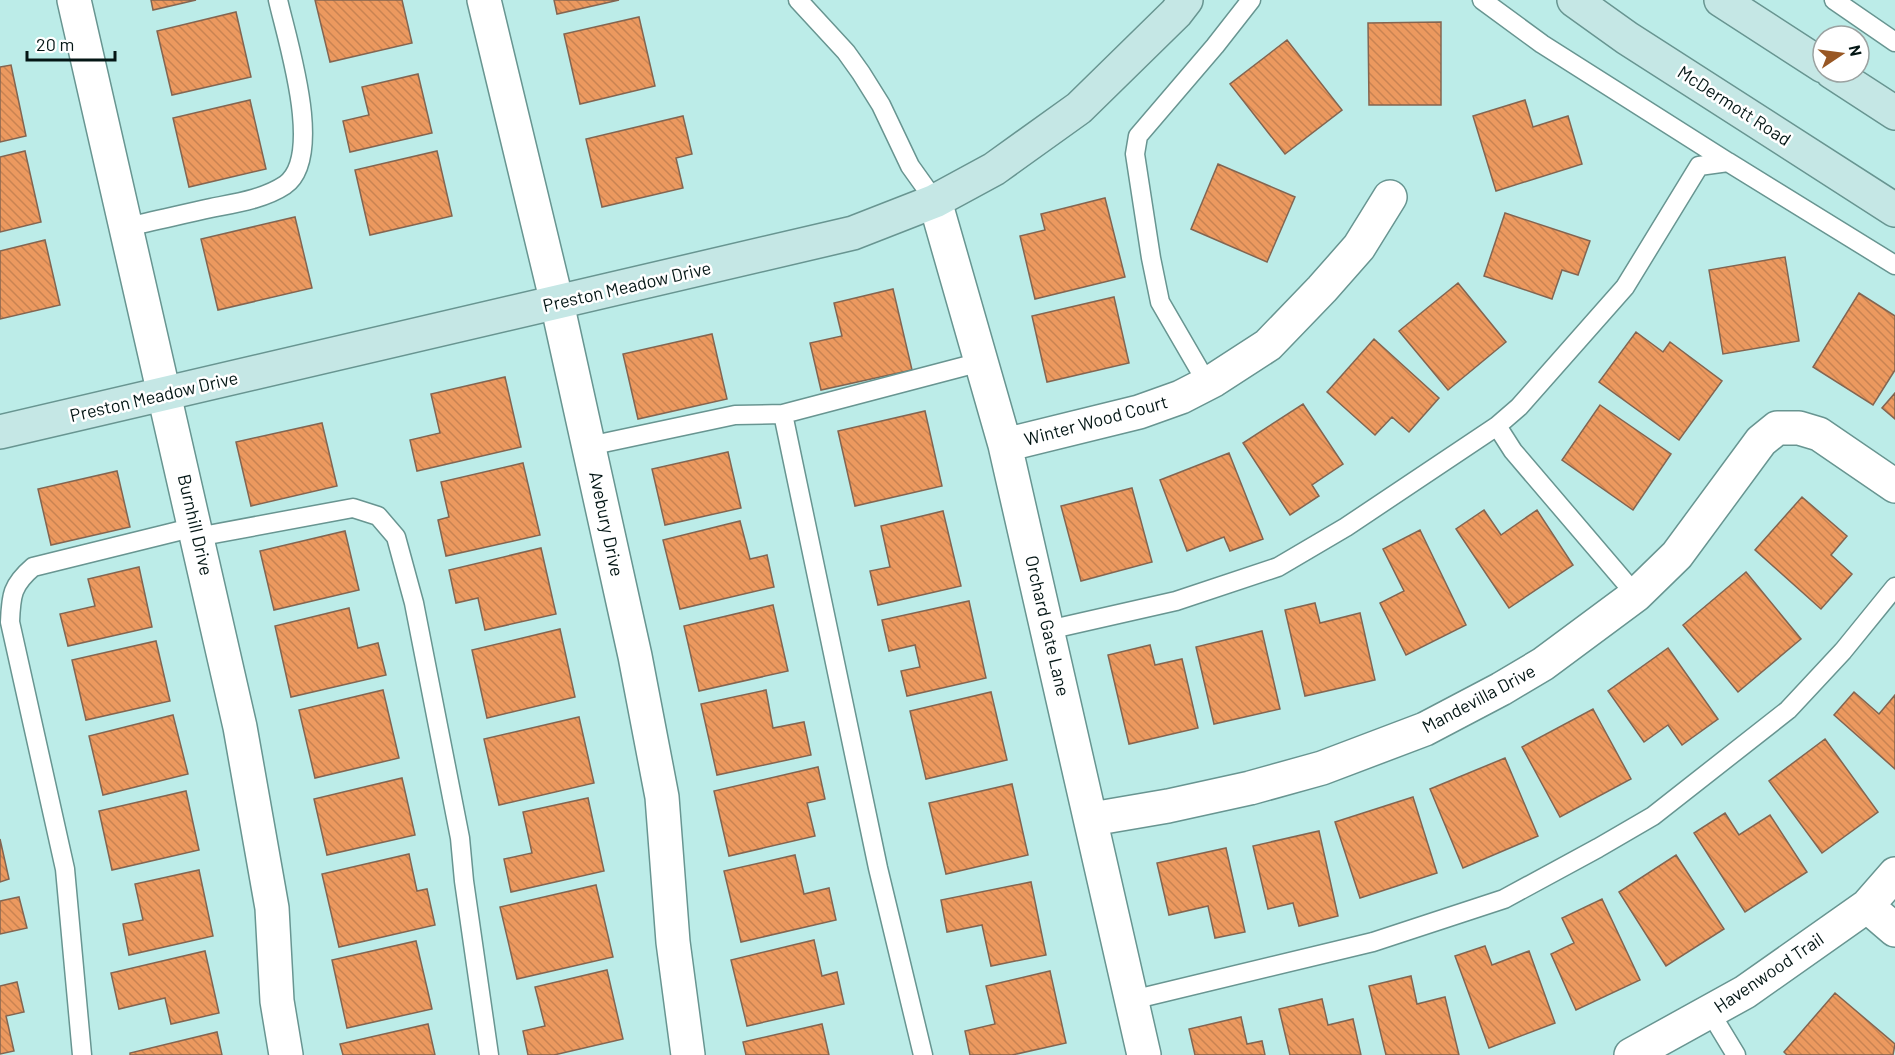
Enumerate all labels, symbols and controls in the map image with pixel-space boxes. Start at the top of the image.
scale bar [27,24,116,62]
north arrow [1811,24,1871,84]
text: 20 m [36,33,74,55]
text: N [1846,43,1867,58]
street label: McDermott Road [1674,60,1795,150]
street label: Preston Meadow Drive [540,256,713,316]
street label: Preston Meadow Drive [67,366,240,426]
street label: Winter Wood Court [1021,390,1170,450]
street label: Avebury Drive [585,469,629,578]
street label: Burnhill Drive [174,472,218,578]
street label: Orchard Gate Lane [1021,553,1075,698]
street label: Mandevilla Drive [1418,659,1539,737]
street label: Havenwood Trail [1709,927,1828,1017]

